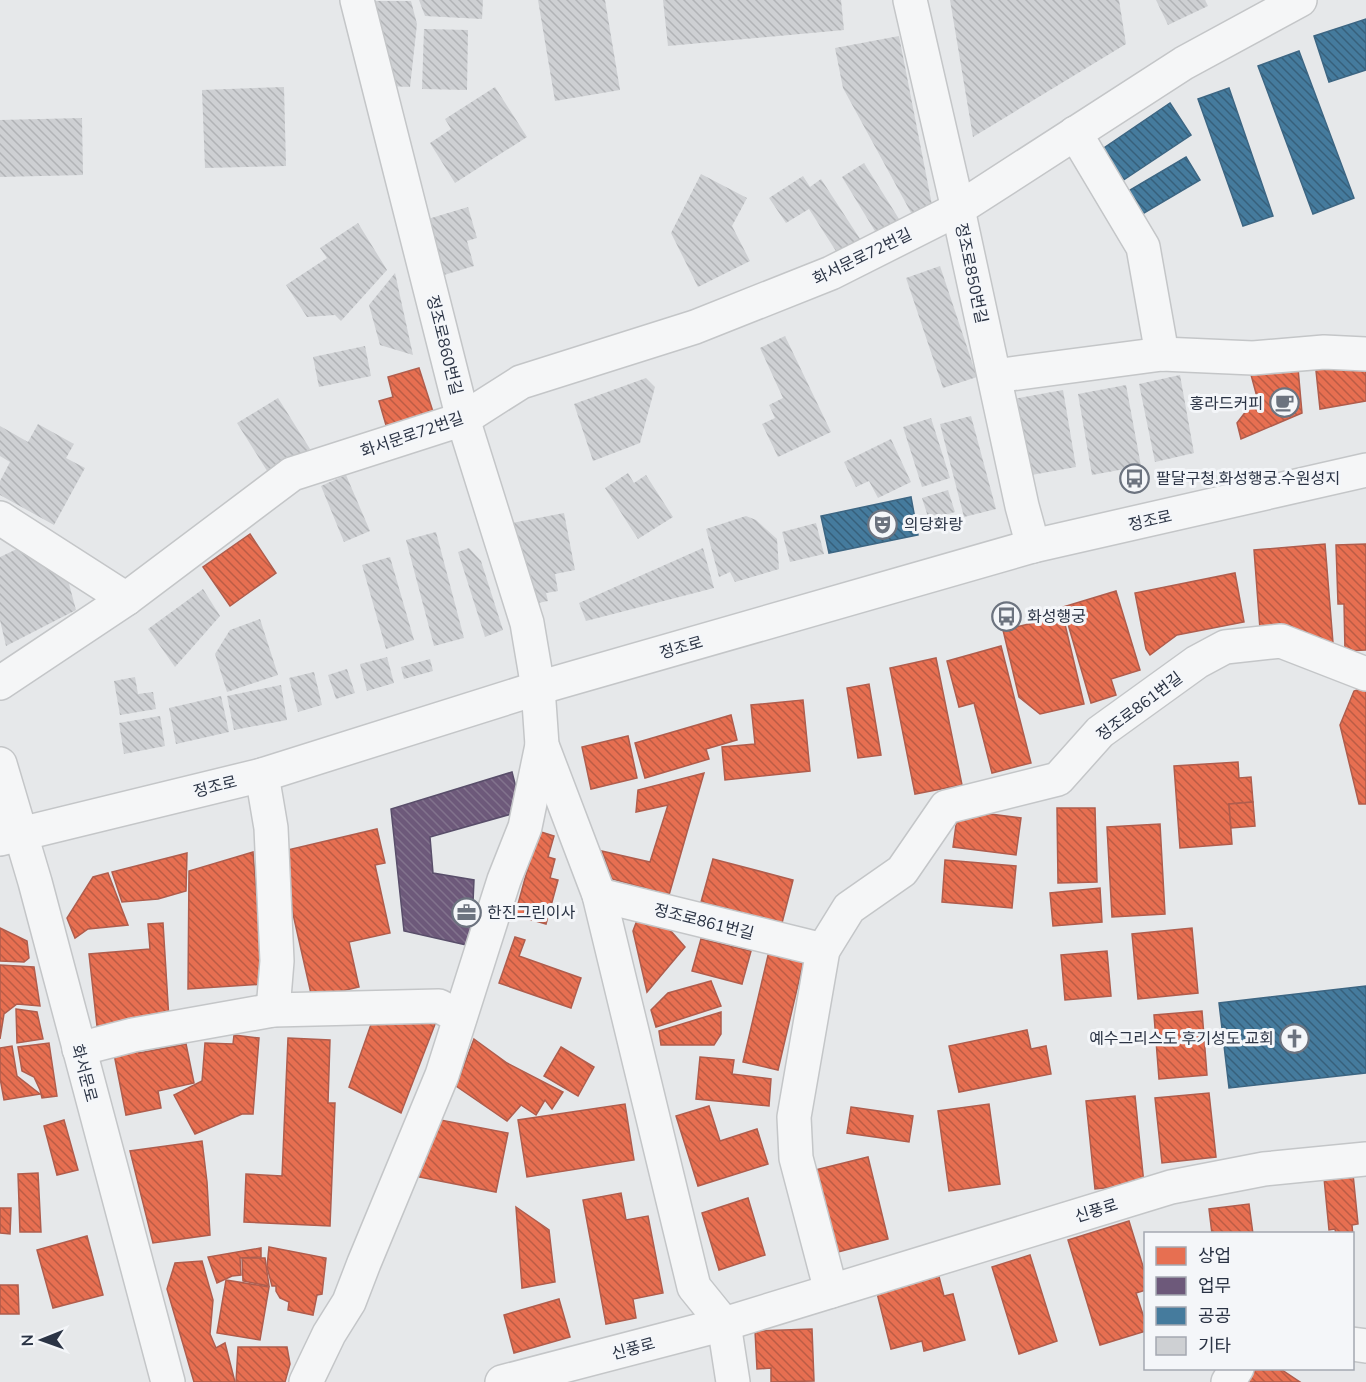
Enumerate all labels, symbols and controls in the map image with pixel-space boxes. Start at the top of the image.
street label: 정조로850번길 [950,221,992,326]
street label: 화서문로72번길 [809,223,916,290]
street label: 정조로860번길 [421,293,467,398]
cafe icon: 홍라드커피 [1268,387,1300,419]
place label: 홍라드커피 [1189,393,1263,415]
street label: 화서문로72번길 [358,407,467,463]
bus stop icon: 팔달구청.화성행궁.수원성지 [1119,462,1151,494]
place label: 팔달구청.화성행궁.수원성지 [1156,468,1340,490]
street label: 정조로 [1126,505,1174,537]
theatre icon: 의당화랑 [867,508,899,540]
place label: 의당화랑 [904,514,963,536]
bus stop icon: 화성행궁 [990,600,1022,632]
place label: 화성행궁 [1027,606,1086,628]
street label: 정조로 [657,631,706,665]
street label: 정조로861번길 [1092,667,1187,746]
street label: 정조로 [191,771,240,803]
office icon: 한진그린이사 [450,896,482,928]
street label: 정조로861번길 [651,899,756,945]
place label: 한진그린이사 [487,902,576,924]
church icon: 예수그리스도 후기성도 교회 [1279,1022,1311,1054]
place label: 예수그리스도 후기성도 교회 [1089,1028,1274,1050]
street label: 화서문로 [66,1042,102,1105]
street label: 신풍로 [1072,1194,1121,1228]
legend [1144,1232,1354,1370]
text: 상업 [1198,1244,1231,1268]
text: 업무 [1198,1274,1231,1298]
text: 공공 [1198,1304,1231,1328]
north arrow [12,1310,72,1370]
street label: 신풍로 [609,1333,658,1365]
text: N [17,1334,39,1346]
text: 기타 [1198,1334,1232,1358]

